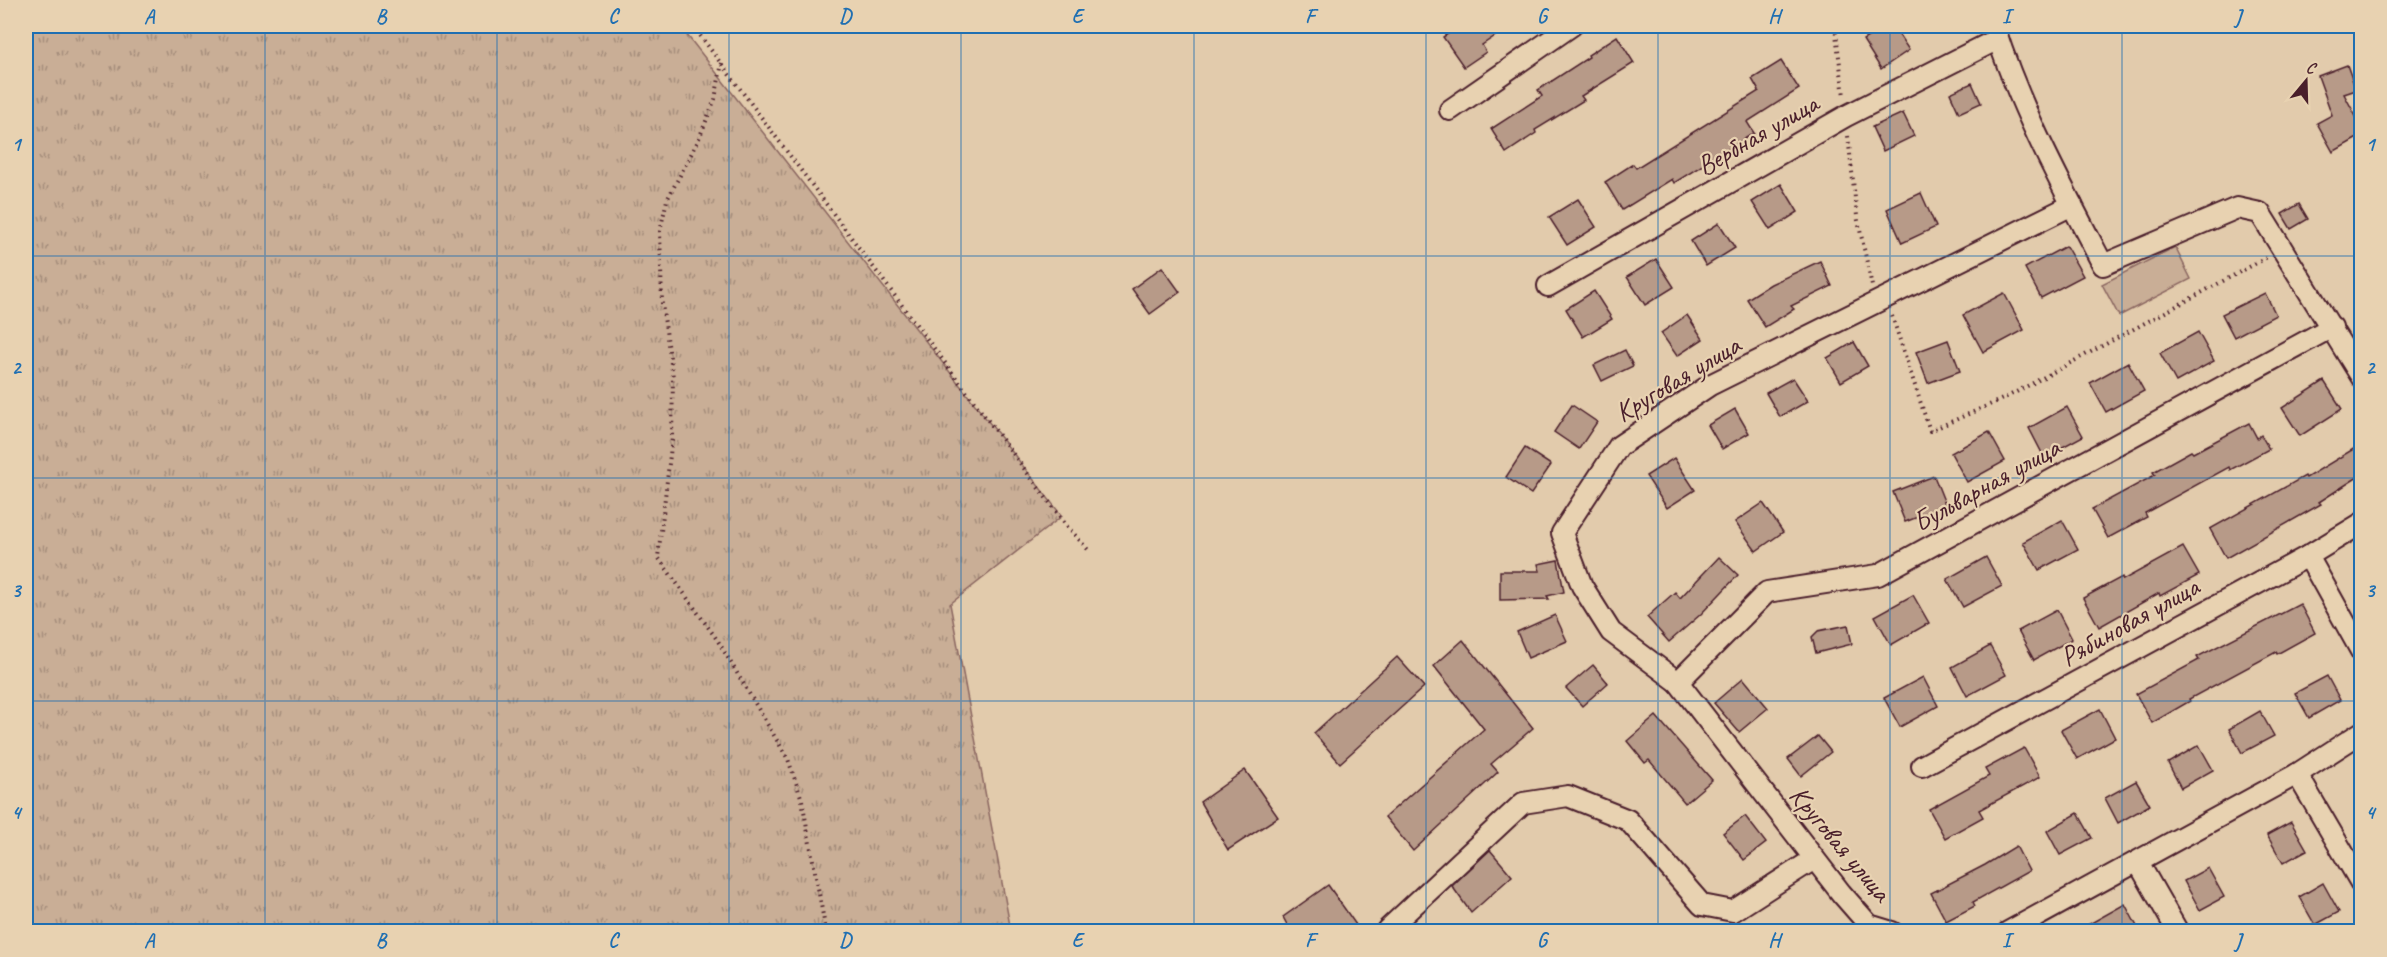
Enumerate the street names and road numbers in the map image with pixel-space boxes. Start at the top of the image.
street label: Вербная улица [1690,84,1826,183]
street label: Круговая улица [1608,326,1748,430]
street label: Бульварная улица [1906,429,2068,539]
street label: Рябиновая улица [2054,568,2206,674]
street label: Круговая улица [1782,778,1900,910]

